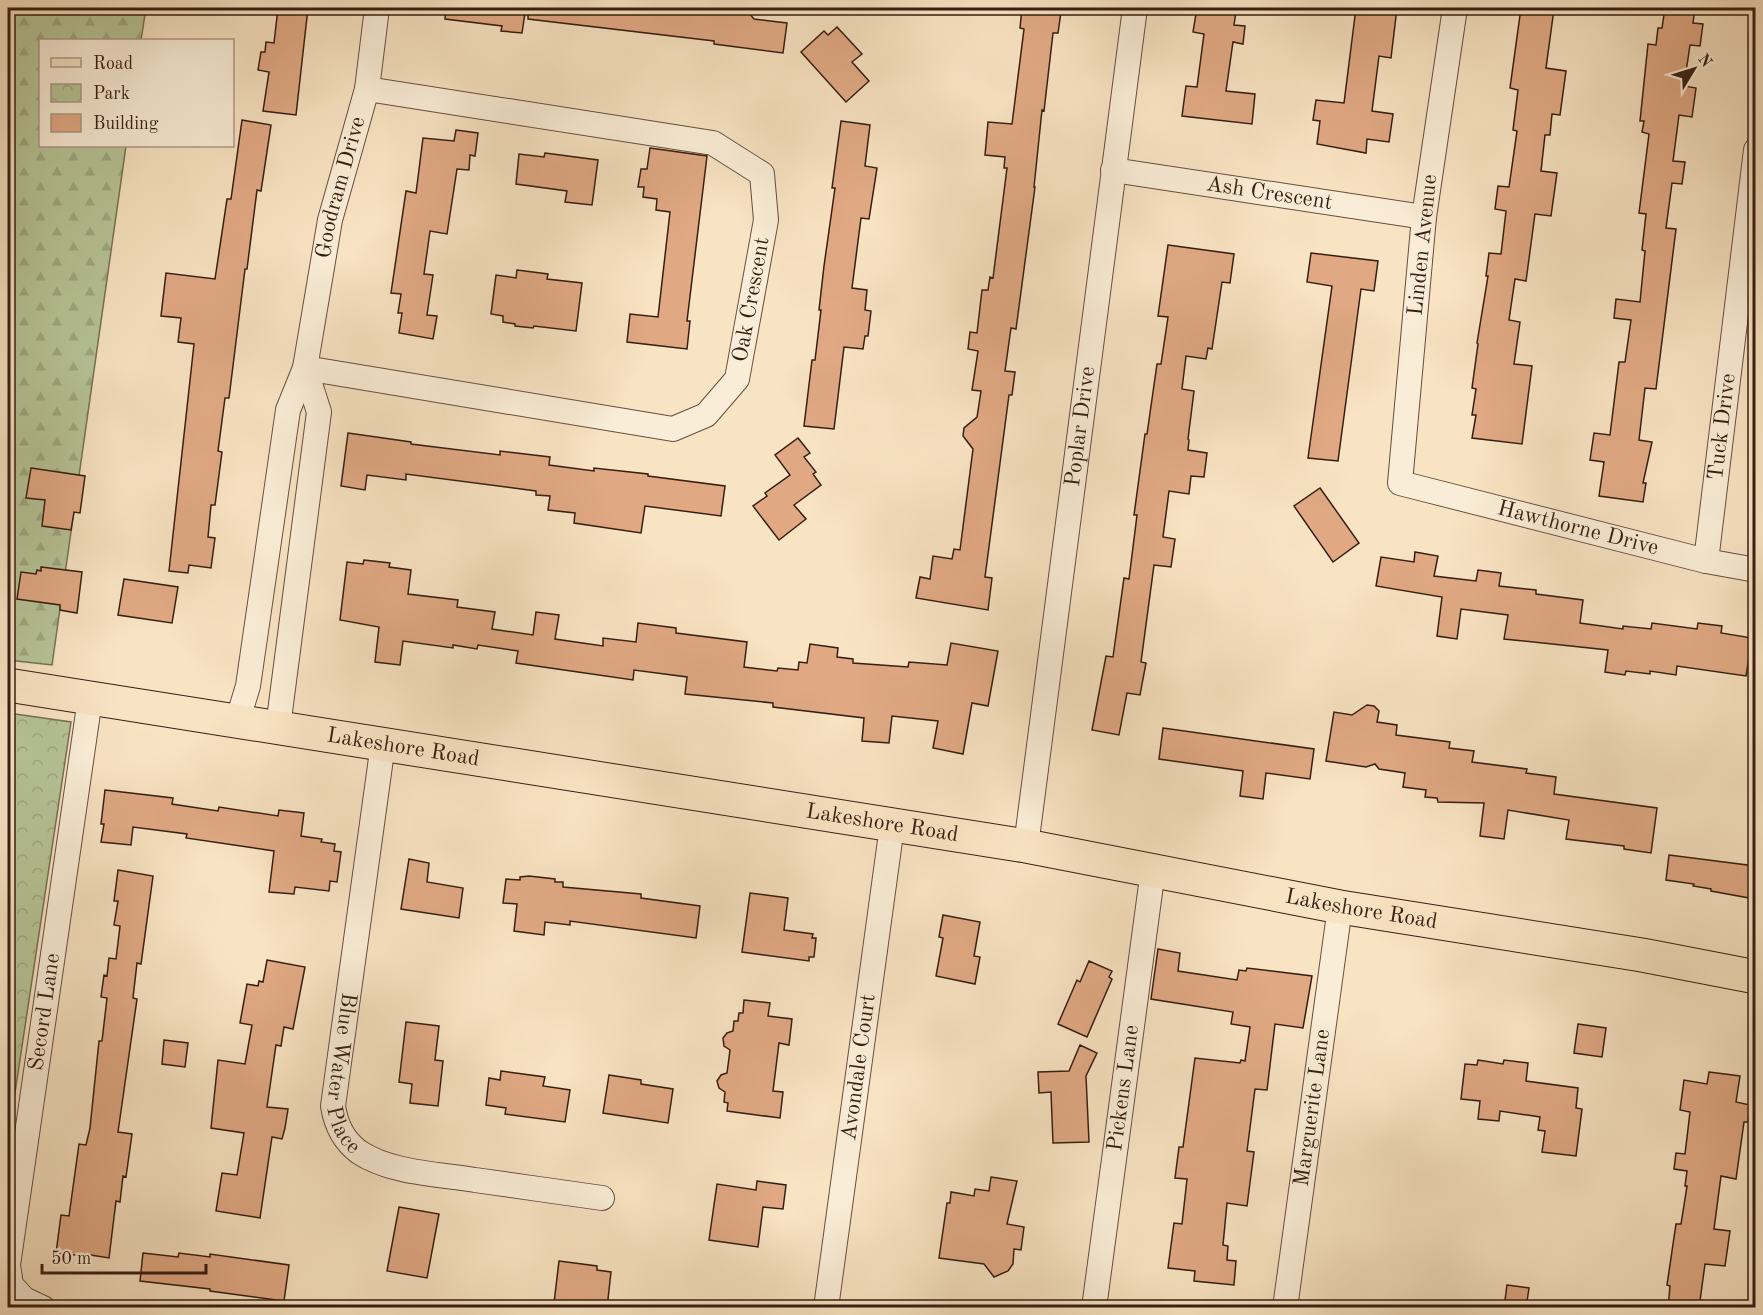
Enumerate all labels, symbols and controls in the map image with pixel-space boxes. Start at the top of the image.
legend [39,39,234,147]
north arrow [1664,39,1724,99]
text: N [1694,51,1715,71]
text: Road [93,55,133,73]
text: Park [93,85,130,103]
street label: Goodram Drive [313,114,370,260]
text: Building [93,115,159,133]
street label: Ash Crescent [1205,173,1334,214]
street label: Linden Avenue [1405,173,1441,317]
street label: Oak Crescent [729,235,774,364]
street label: Poplar Drive [1062,365,1099,488]
street label: Tuck Drive [1705,372,1740,482]
street label: Hawthorne Drive [1495,497,1661,559]
street label: Lakeshore Road [325,725,481,770]
street label: Lakeshore Road [804,800,960,846]
street label: Lakeshore Road [1283,886,1439,933]
street label: Secord Lane [25,952,64,1072]
street label: Blue Water Place [322,991,364,1159]
street label: Avondale Court [838,993,880,1142]
street label: Pickens Lane [1104,1023,1143,1153]
street label: Marguerite Lane [1291,1028,1334,1188]
scale bar [42,1237,206,1275]
text: 50 m [51,1250,91,1268]

